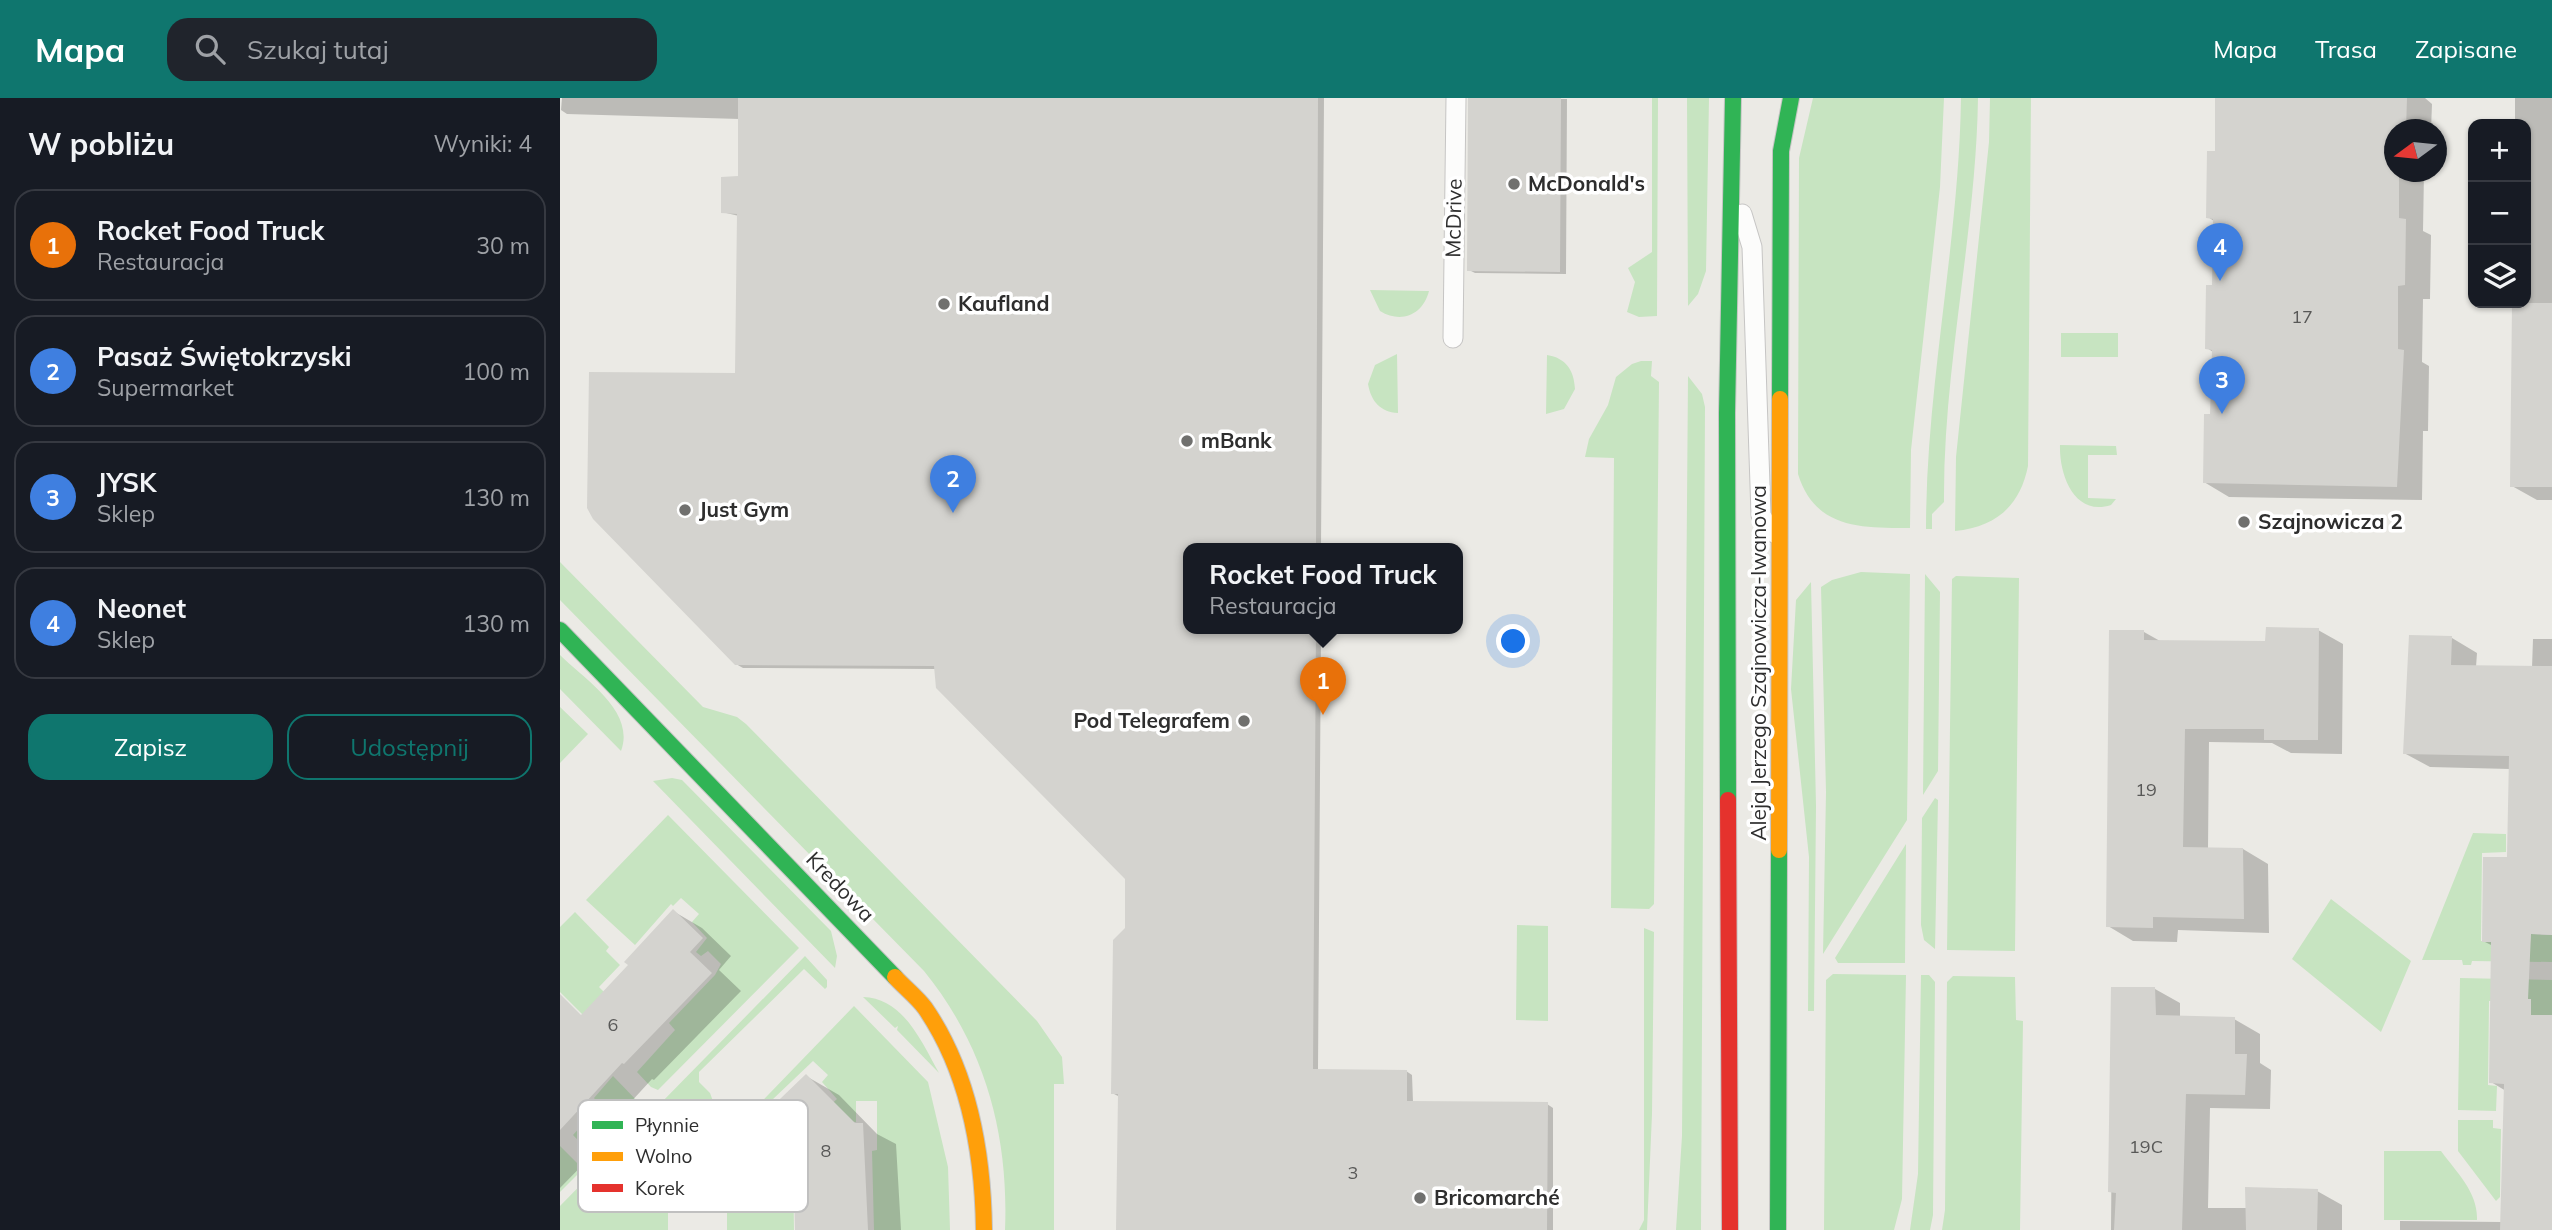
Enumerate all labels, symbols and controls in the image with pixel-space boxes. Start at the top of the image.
search box [167,18,657,81]
text: Mapa [35,29,125,70]
icon: search [191,30,229,68]
text: Szukaj tutaj [247,33,389,66]
text: Mapa [2213,34,2277,64]
text: Trasa [2315,34,2377,64]
text: Zapisane [2415,34,2517,64]
north arrow [2384,119,2447,182]
map controls [2468,119,2531,308]
button: + [2468,119,2531,182]
text: W pobliżu [28,125,174,163]
text: Wyniki: 4 [434,129,532,158]
place label: McDonald's [1528,170,1645,196]
marker: McDonald's [1506,176,1522,192]
street label: McDrive [1439,178,1467,258]
button: − [2468,182,2531,245]
text: Rocket Food Truck [97,214,324,247]
pin: 4 [2197,223,2243,281]
text: 1 [46,231,60,260]
text: 30 m [476,231,530,260]
button: layers [2468,245,2531,308]
text: Restauracja [97,247,224,276]
place label: Kaufland [958,290,1049,316]
marker: Kaufland [936,296,952,312]
house number: 17 [2291,305,2313,328]
text: Pasaż Świętokrzyski [97,340,352,373]
pin: 3 [2199,356,2245,414]
text: 2 [46,357,60,386]
text: 100 m [462,357,530,386]
text: Supermarket [97,373,234,402]
place label: mBank [1201,427,1272,453]
marker: mBank [1179,433,1195,449]
pin: 2 [930,455,976,513]
text: JYSK [97,466,156,499]
text: 3 [46,483,60,512]
text: 130 m [462,483,530,512]
street label: Aleja Jerzego Szajnowicza-Iwanowa [1745,485,1771,841]
place label: Just Gym [699,496,789,522]
text: Sklep [97,499,155,528]
marker: Just Gym [677,502,693,518]
place label: Szajnowicza 2 [2258,508,2403,534]
marker: Szajnowicza 2 [2236,514,2252,530]
popup [1183,543,1463,634]
text: Rocket Food Truck [1209,558,1437,591]
text: Restauracja [1209,591,1337,620]
text: Neonet [97,592,186,625]
text: 4 [46,609,60,638]
text: 130 m [462,609,530,638]
your location [1496,624,1530,658]
text: Sklep [97,625,155,654]
pin: 1 [1300,657,1346,715]
place label: Pod Telegrafem [1073,707,1230,733]
marker: Pod Telegrafem [1236,713,1252,729]
button: Zapisz [28,714,273,780]
button: Udostępnij [287,714,532,780]
house number: 19 [2135,778,2157,801]
street label: Kredowa [801,846,880,927]
house number: 6 [608,1013,618,1036]
legend [578,1100,808,1212]
text: Płynnie [635,1113,699,1137]
house number: 19C [2129,1135,2163,1158]
house number: 8 [821,1139,831,1162]
text: Wolno [635,1144,692,1168]
house number: 3 [1348,1161,1358,1184]
text: Korek [635,1176,685,1200]
place label: Bricomarché [1434,1184,1560,1210]
marker: Bricomarché [1412,1190,1428,1206]

